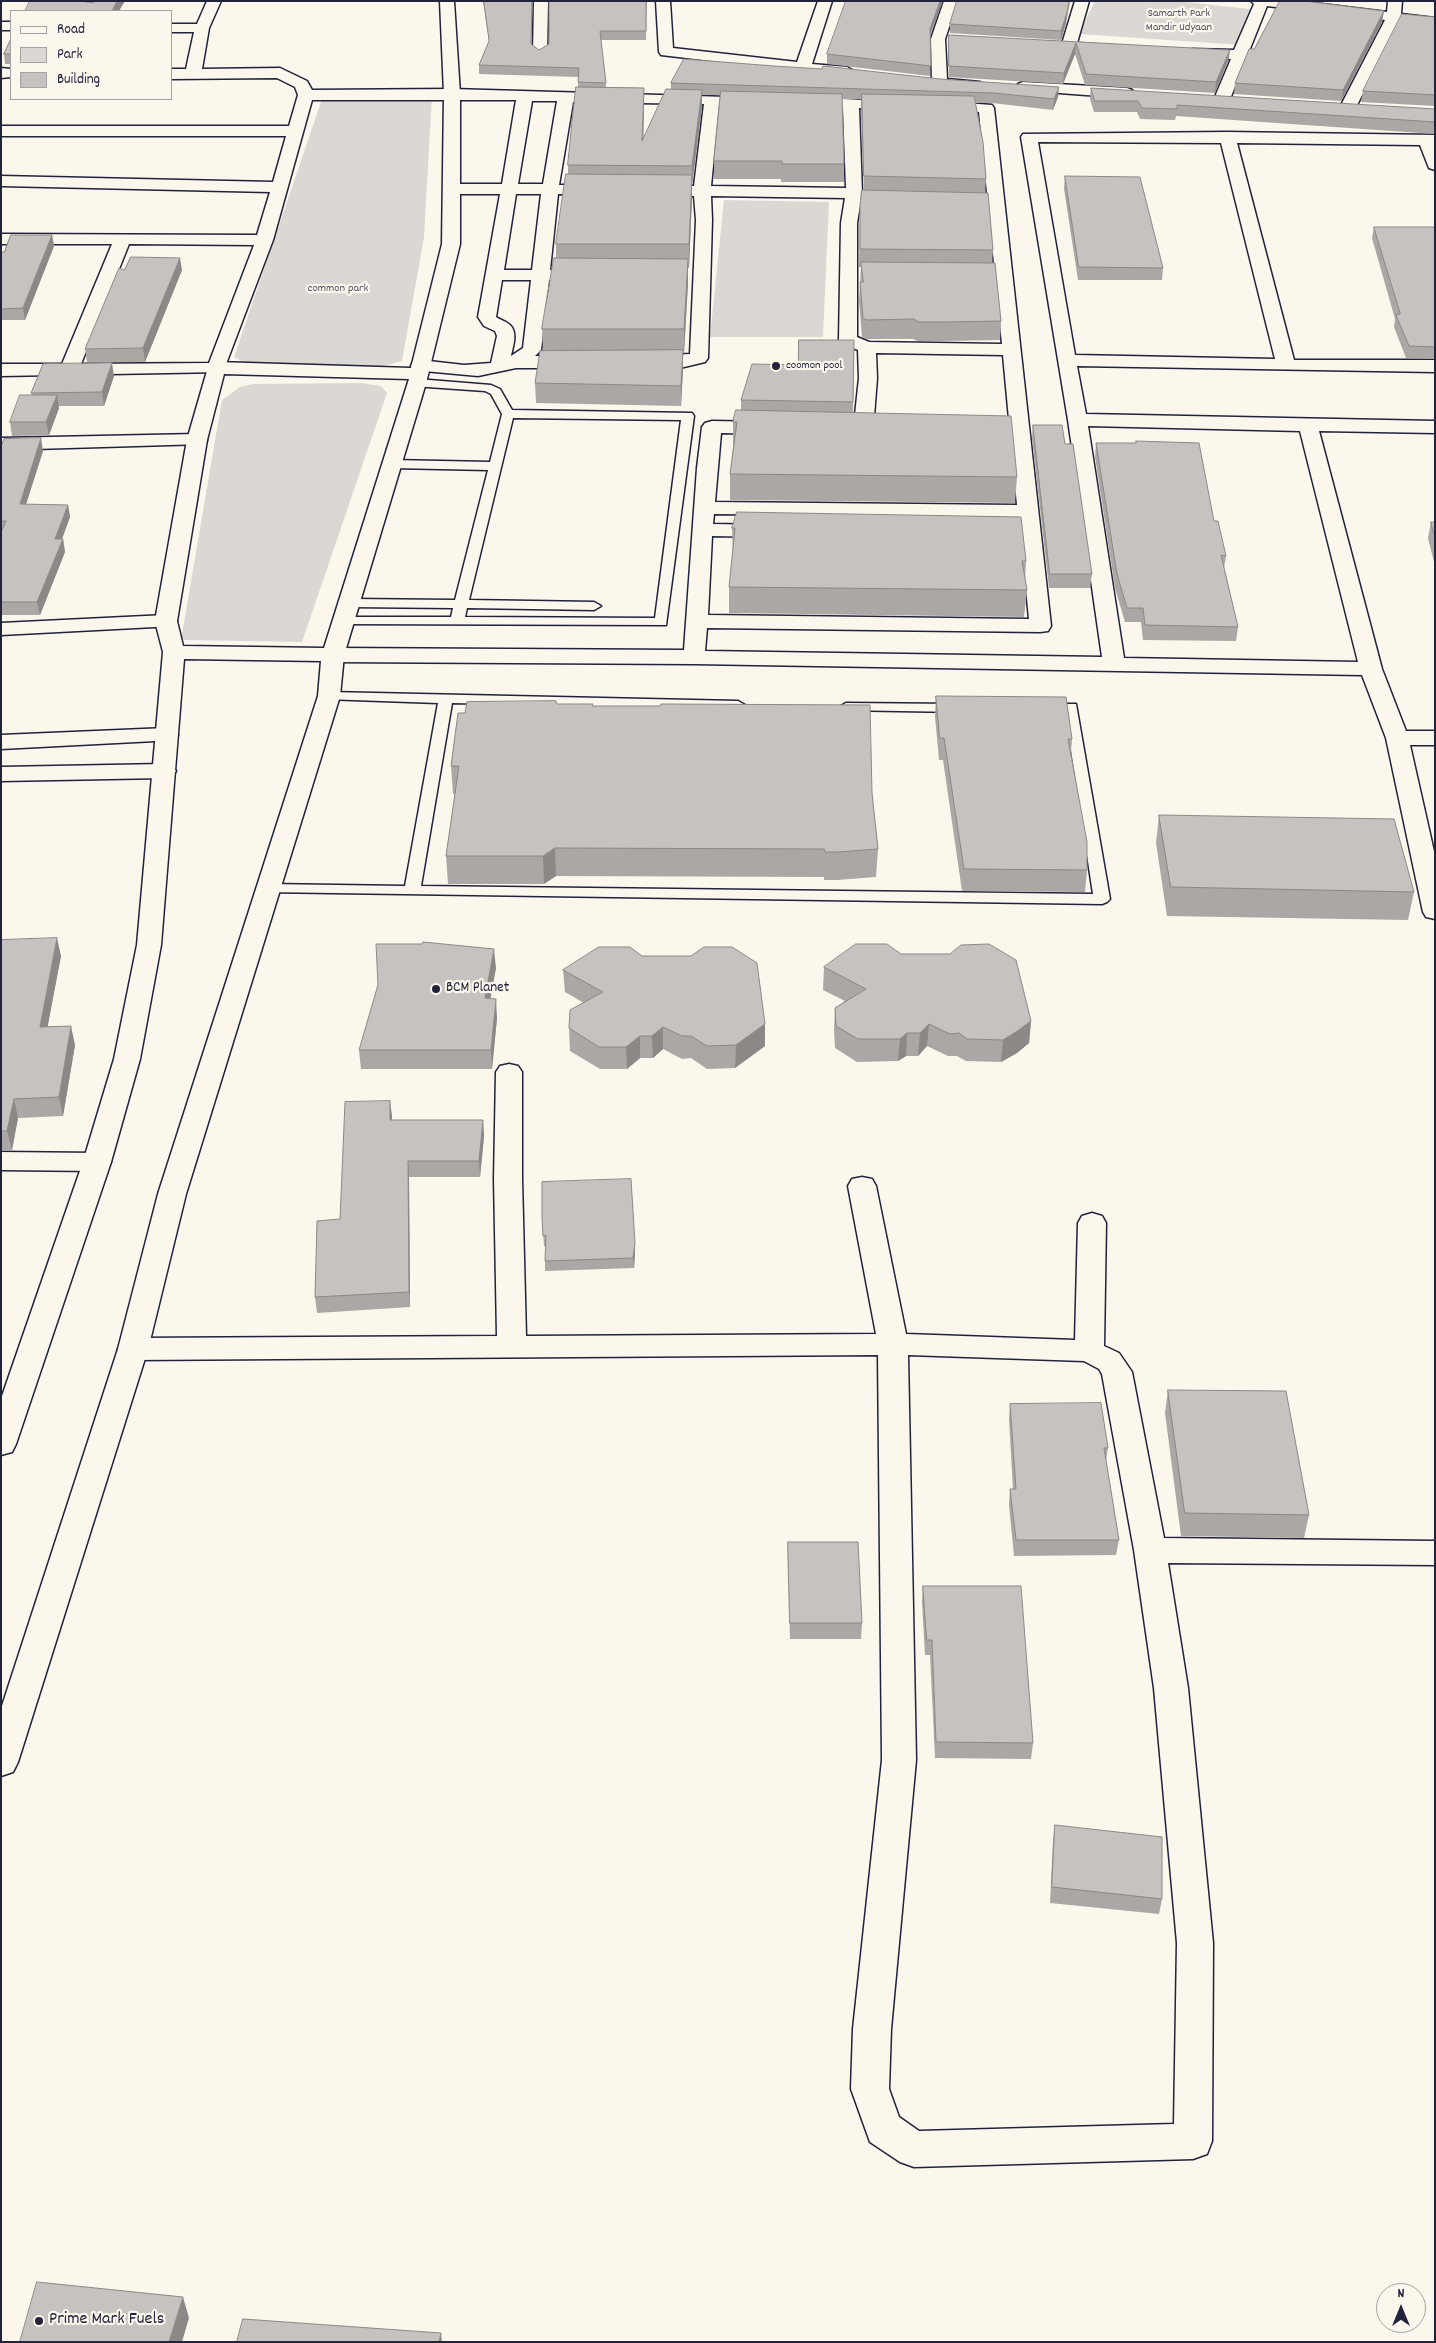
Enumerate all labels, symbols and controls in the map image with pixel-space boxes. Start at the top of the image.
park label: Samarth Park Mandir Udyaan [1146,7,1212,35]
legend [10,10,172,100]
text: Road [57,19,85,41]
text: Park [57,44,83,66]
text: Building [57,69,100,91]
park label: common park [308,282,368,296]
place label: coomon pool [786,359,842,373]
marker: coomon pool [770,360,782,372]
place label: BCM Planet [446,980,509,998]
marker: BCM Planet [430,983,442,995]
north arrow [1376,2283,1426,2333]
text: N [1398,2284,1404,2304]
place label: Prime Mark Fuels [49,2310,164,2332]
marker: Prime Mark Fuels [33,2315,45,2327]

